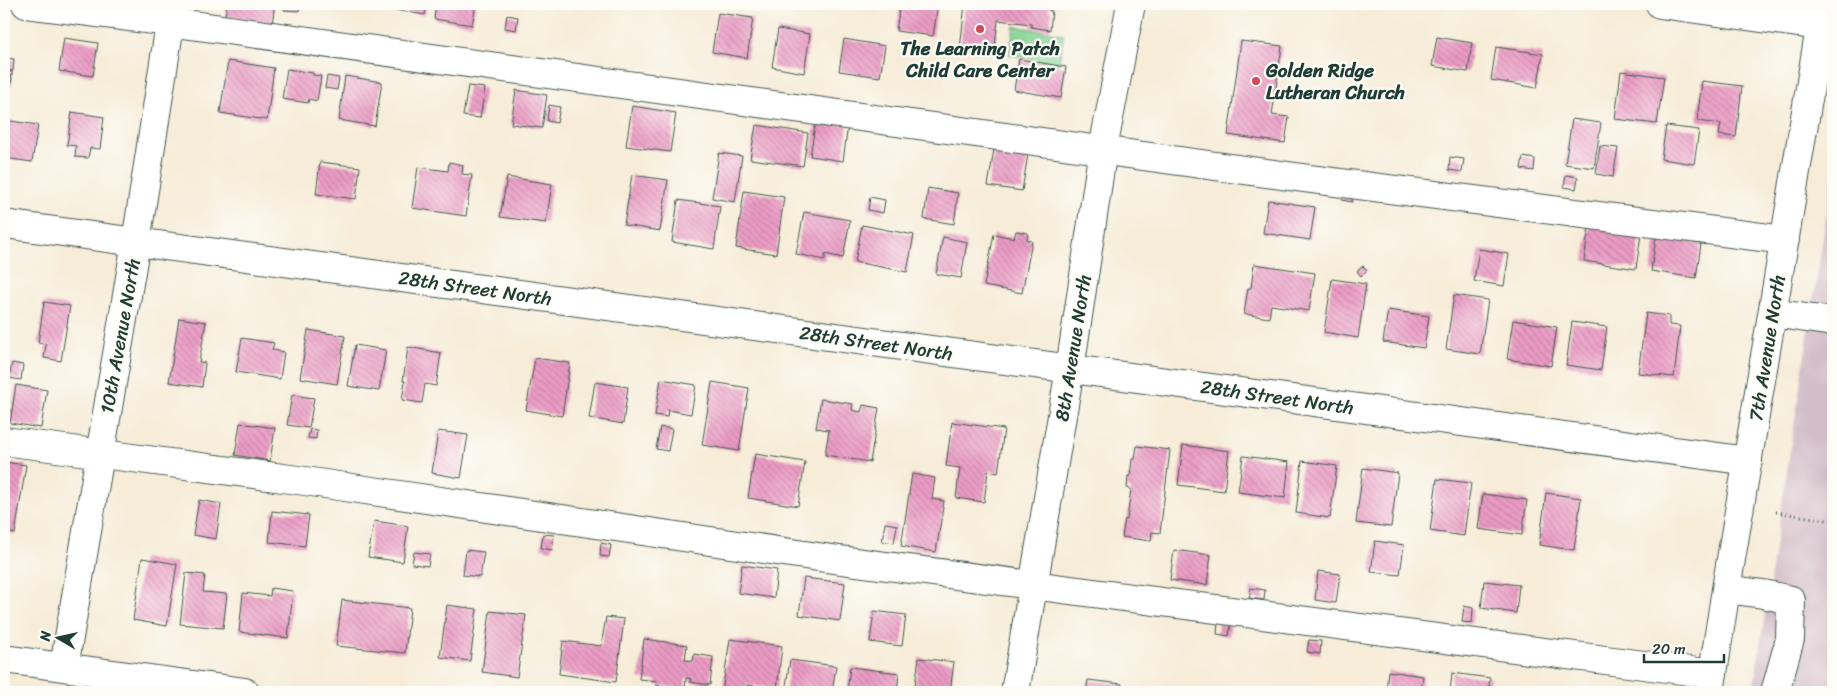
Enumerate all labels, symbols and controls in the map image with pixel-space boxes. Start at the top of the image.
marker: The Learning Patch Child Care Center [974,23,986,35]
place label: The Learning Patch Child Care Center [900,32,1060,87]
place label: Golden Ridge Lutheran Church [1265,54,1405,109]
marker: Golden Ridge Lutheran Church [1250,75,1262,87]
street label: 10th Avenue North [90,256,150,416]
street label: 28th Street North [396,261,554,315]
street label: 8th Avenue North [1045,272,1101,424]
street label: 7th Avenue North [1739,272,1795,424]
street label: 28th Street North [797,316,955,370]
street label: 28th Street North [1198,370,1356,424]
north arrow [32,614,82,664]
text: N [32,629,59,644]
scale bar [1644,631,1724,663]
text: 20 m [1652,636,1686,662]

